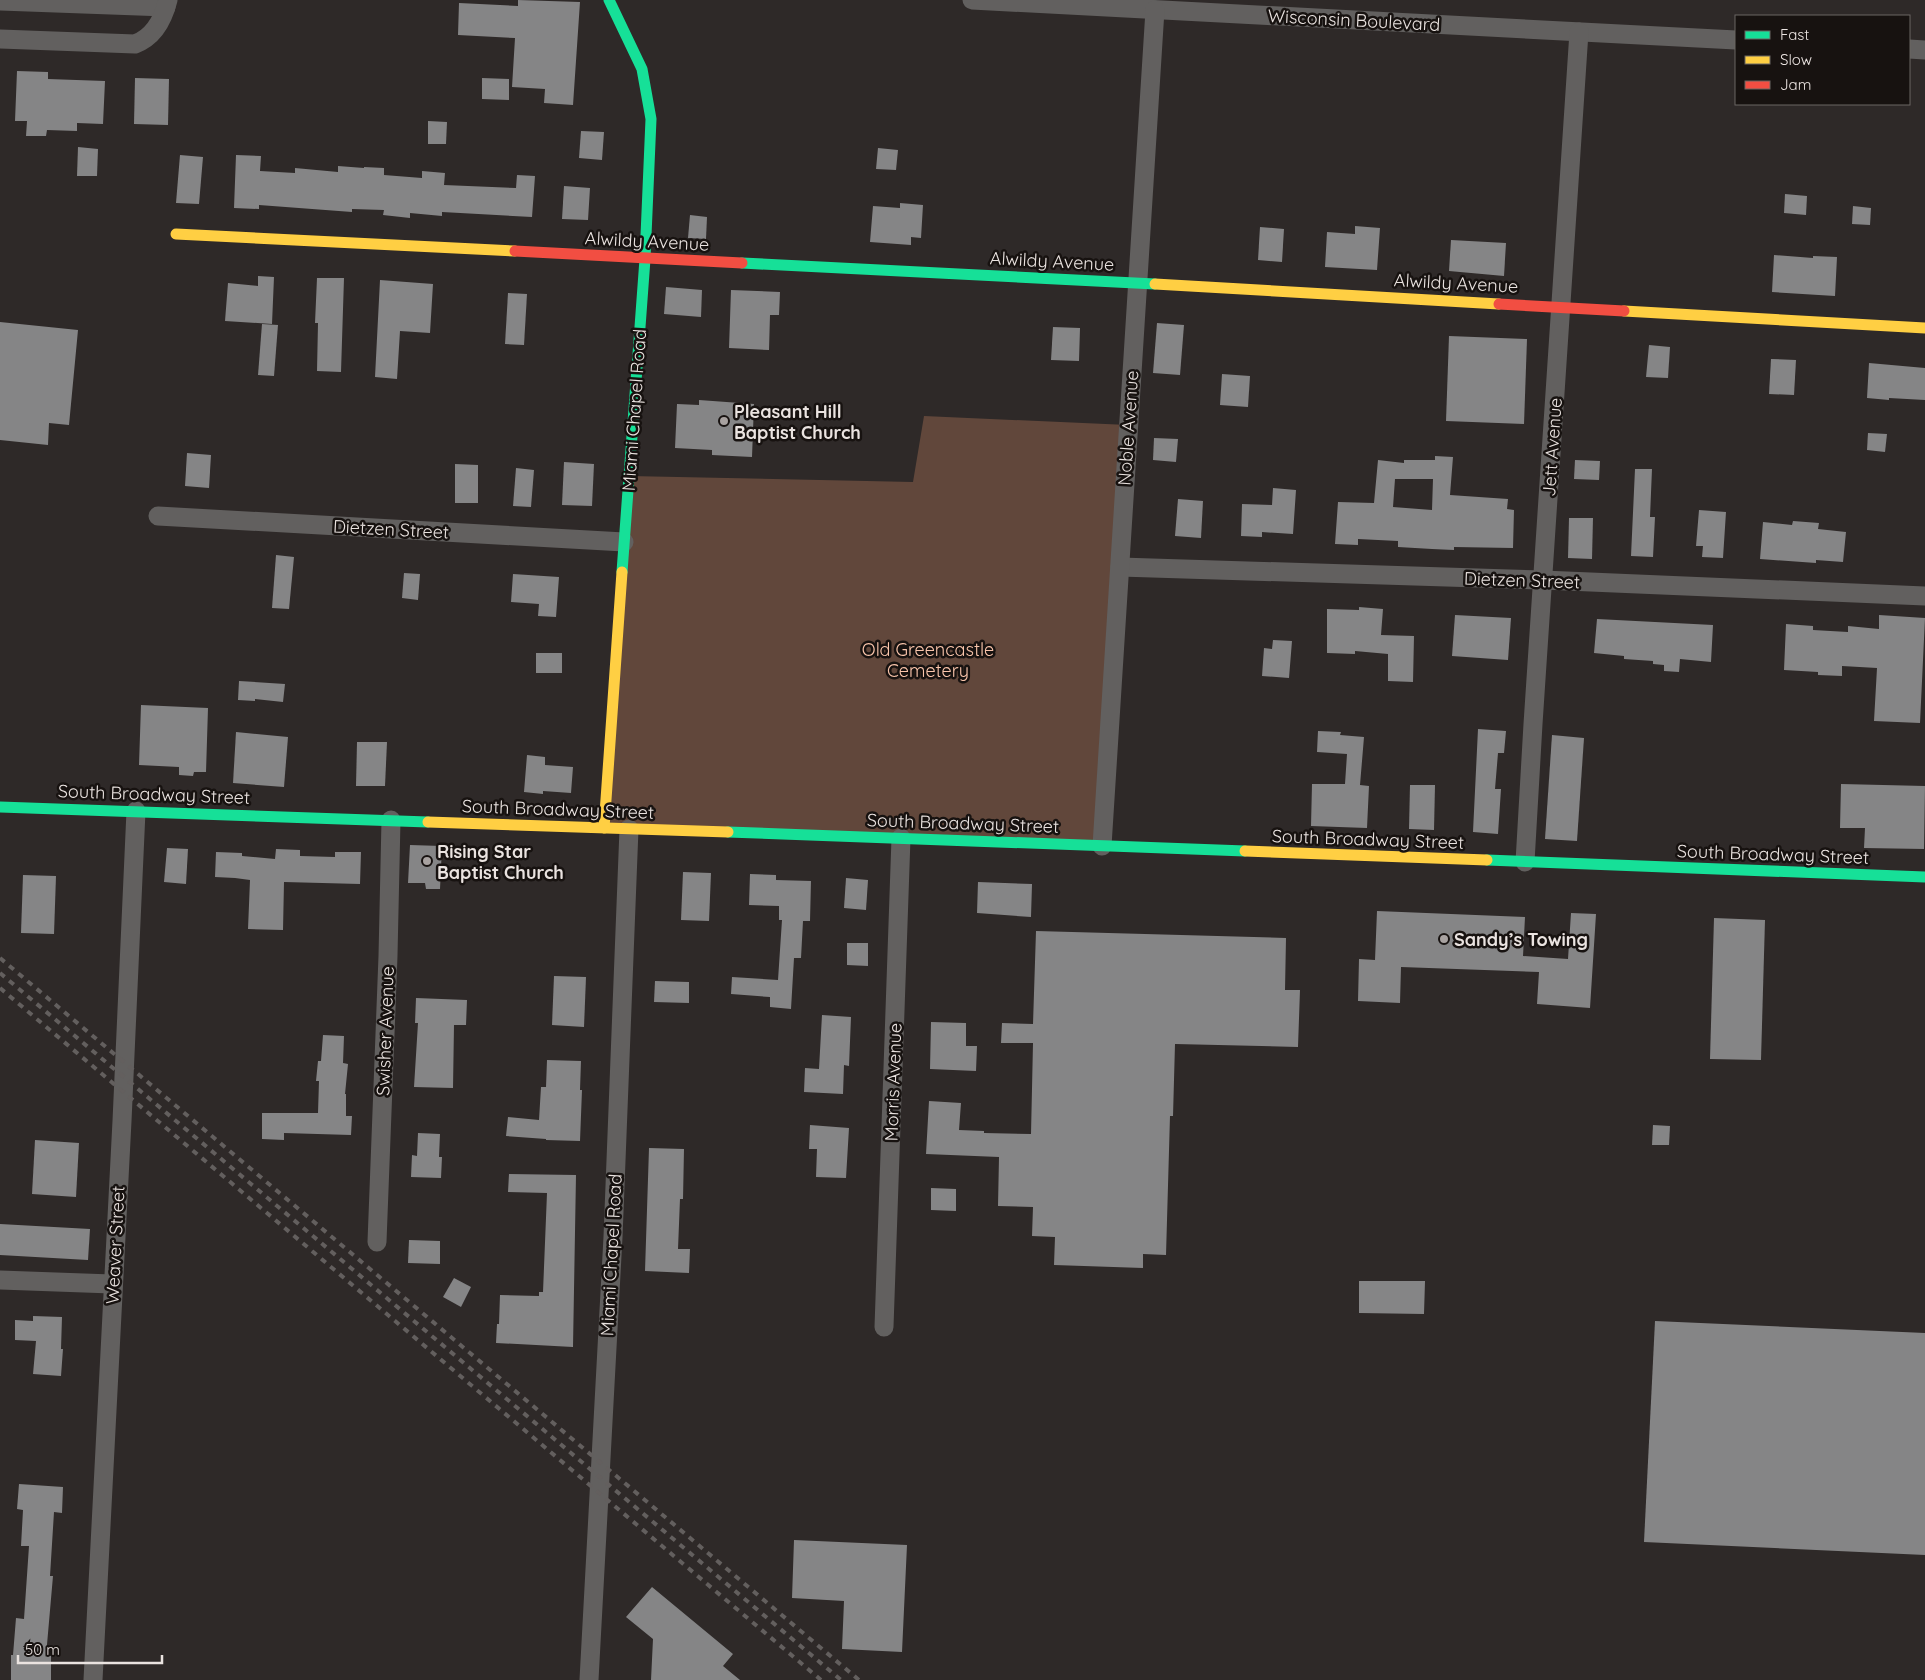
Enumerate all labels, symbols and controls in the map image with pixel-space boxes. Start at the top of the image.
street label: Wisconsin Boulevard [1267,4,1441,36]
legend [1735,15,1910,105]
text: Fast [1780,25,1809,44]
text: Slow [1780,50,1812,69]
text: Jam [1780,75,1811,94]
street label: Alwildy Avenue [584,226,710,256]
street label: Alwildy Avenue [989,246,1115,276]
street label: Alwildy Avenue [1393,268,1519,298]
street label: Miami Chapel Road [617,328,651,492]
street label: Noble Avenue [1112,370,1144,486]
street label: Jett Avenue [1537,397,1567,497]
place label: Pleasant Hill Baptist Church [734,400,861,444]
marker: Pleasant Hill Baptist Church [718,415,730,427]
street label: Dietzen Street [332,514,450,544]
street label: Dietzen Street [1464,566,1580,594]
park label: Old Greencastle Cemetery [862,638,994,682]
street label: South Broadway Street [58,779,250,809]
street label: South Broadway Street [462,794,654,824]
street label: South Broadway Street [867,808,1059,838]
street label: South Broadway Street [1272,824,1464,854]
street label: South Broadway Street [1677,839,1869,869]
place label: Rising Star Baptist Church [437,840,564,884]
marker: Rising Star Baptist Church [421,855,433,867]
place label: Sandy’s Towing [1454,928,1588,951]
marker: Sandy’s Towing [1438,933,1450,945]
street label: Swisher Avenue [371,966,399,1096]
street label: Morris Avenue [879,1022,907,1142]
street label: Miami Chapel Road [595,1173,627,1337]
street label: Weaver Street [100,1185,130,1305]
scale bar [18,1632,161,1664]
text: 50 m [25,1640,60,1659]

